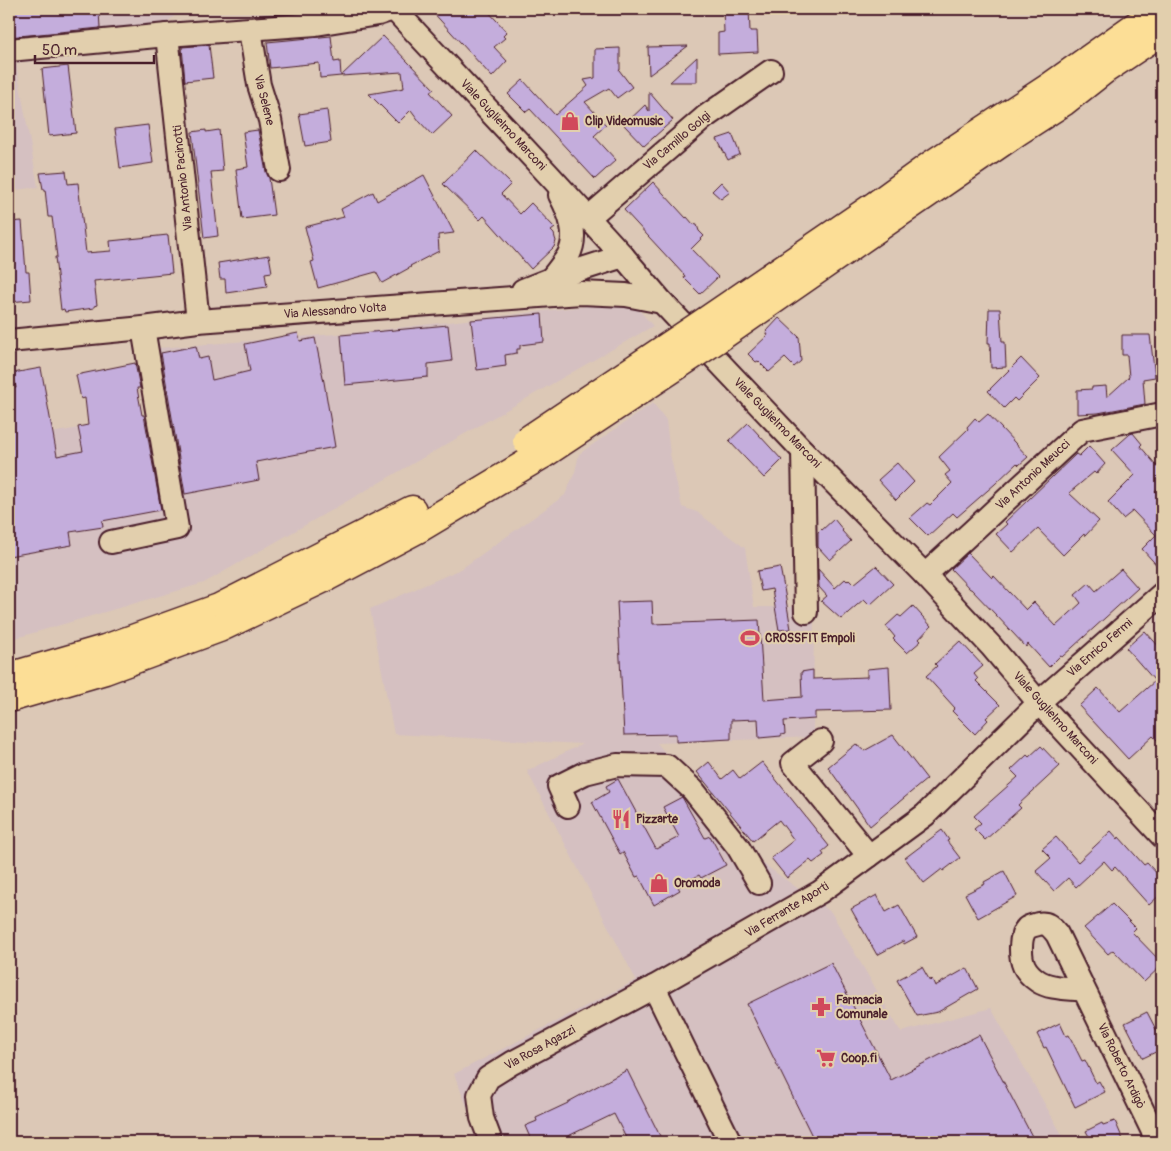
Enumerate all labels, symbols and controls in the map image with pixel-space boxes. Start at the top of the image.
scale bar [35,32,154,64]
text: 50 m [42,41,77,60]
street label: Via Selene [250,73,278,127]
street label: Viale Guglielmo Marconi [457,76,549,174]
street label: Via Camillo Golgi [640,108,714,174]
shop icon: Clip Videomusic [559,110,581,132]
place label: Clip Videomusic [585,114,663,129]
street label: Via Antonio Pacinotti [170,124,196,232]
street label: Via Alessandro Volta [283,300,387,322]
street label: Viale Guglielmo Marconi [730,375,824,471]
street label: Via Antonio Meucci [993,437,1073,513]
street label: Via Enrico Fermi [1064,615,1136,681]
sports icon: CROSSFIT Empoli [739,627,761,649]
place label: CROSSFIT Empoli [765,631,855,646]
street label: Viale Guglielmo Marconi [1009,669,1101,767]
restaurant icon: Pizzarte [610,808,632,830]
place label: Pizzarte [636,812,679,827]
shop icon: Oromoda [648,872,670,894]
place label: Oromoda [674,876,721,891]
street label: Via Ferrante Aporti [742,879,832,941]
place label: Farmacia Comunale [836,993,888,1022]
pharmacy icon: Farmacia Comunale [810,996,832,1018]
street label: Via Roberto Ardigò [1094,1021,1148,1112]
street label: Via Rosa Agazzi [502,1022,578,1074]
supermarket icon: Coop.fi [815,1047,837,1069]
place label: Coop.fi [841,1051,877,1066]

